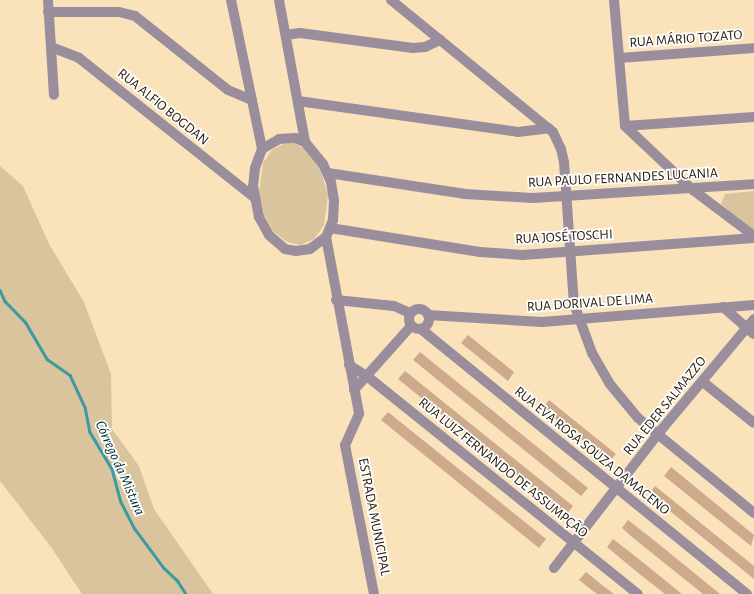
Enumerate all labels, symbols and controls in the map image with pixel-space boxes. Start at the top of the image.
street label: RUA MÁRIO TOZATO [629,27,743,51]
street label: RUA ALFIO BOGDAN [114,65,212,149]
street label: RUA PAULO FERNANDES LUCANIA [528,165,718,191]
street label: RUA JOSÉ TOSCHI [515,226,613,248]
street label: RUA DORIVAL DE LIMA [526,290,654,316]
street label: RUA EDER SALMAZZO [620,353,710,459]
street label: RUA EVA ROSA SOUZA DAMACENO [511,383,673,519]
street label: RUA LUIZ FERNANDO DE ASSUMPÇÃO [415,394,591,542]
water label: Córrego da Mistura [91,418,149,518]
street label: ESTRADA MUNICIPAL [354,457,394,577]

